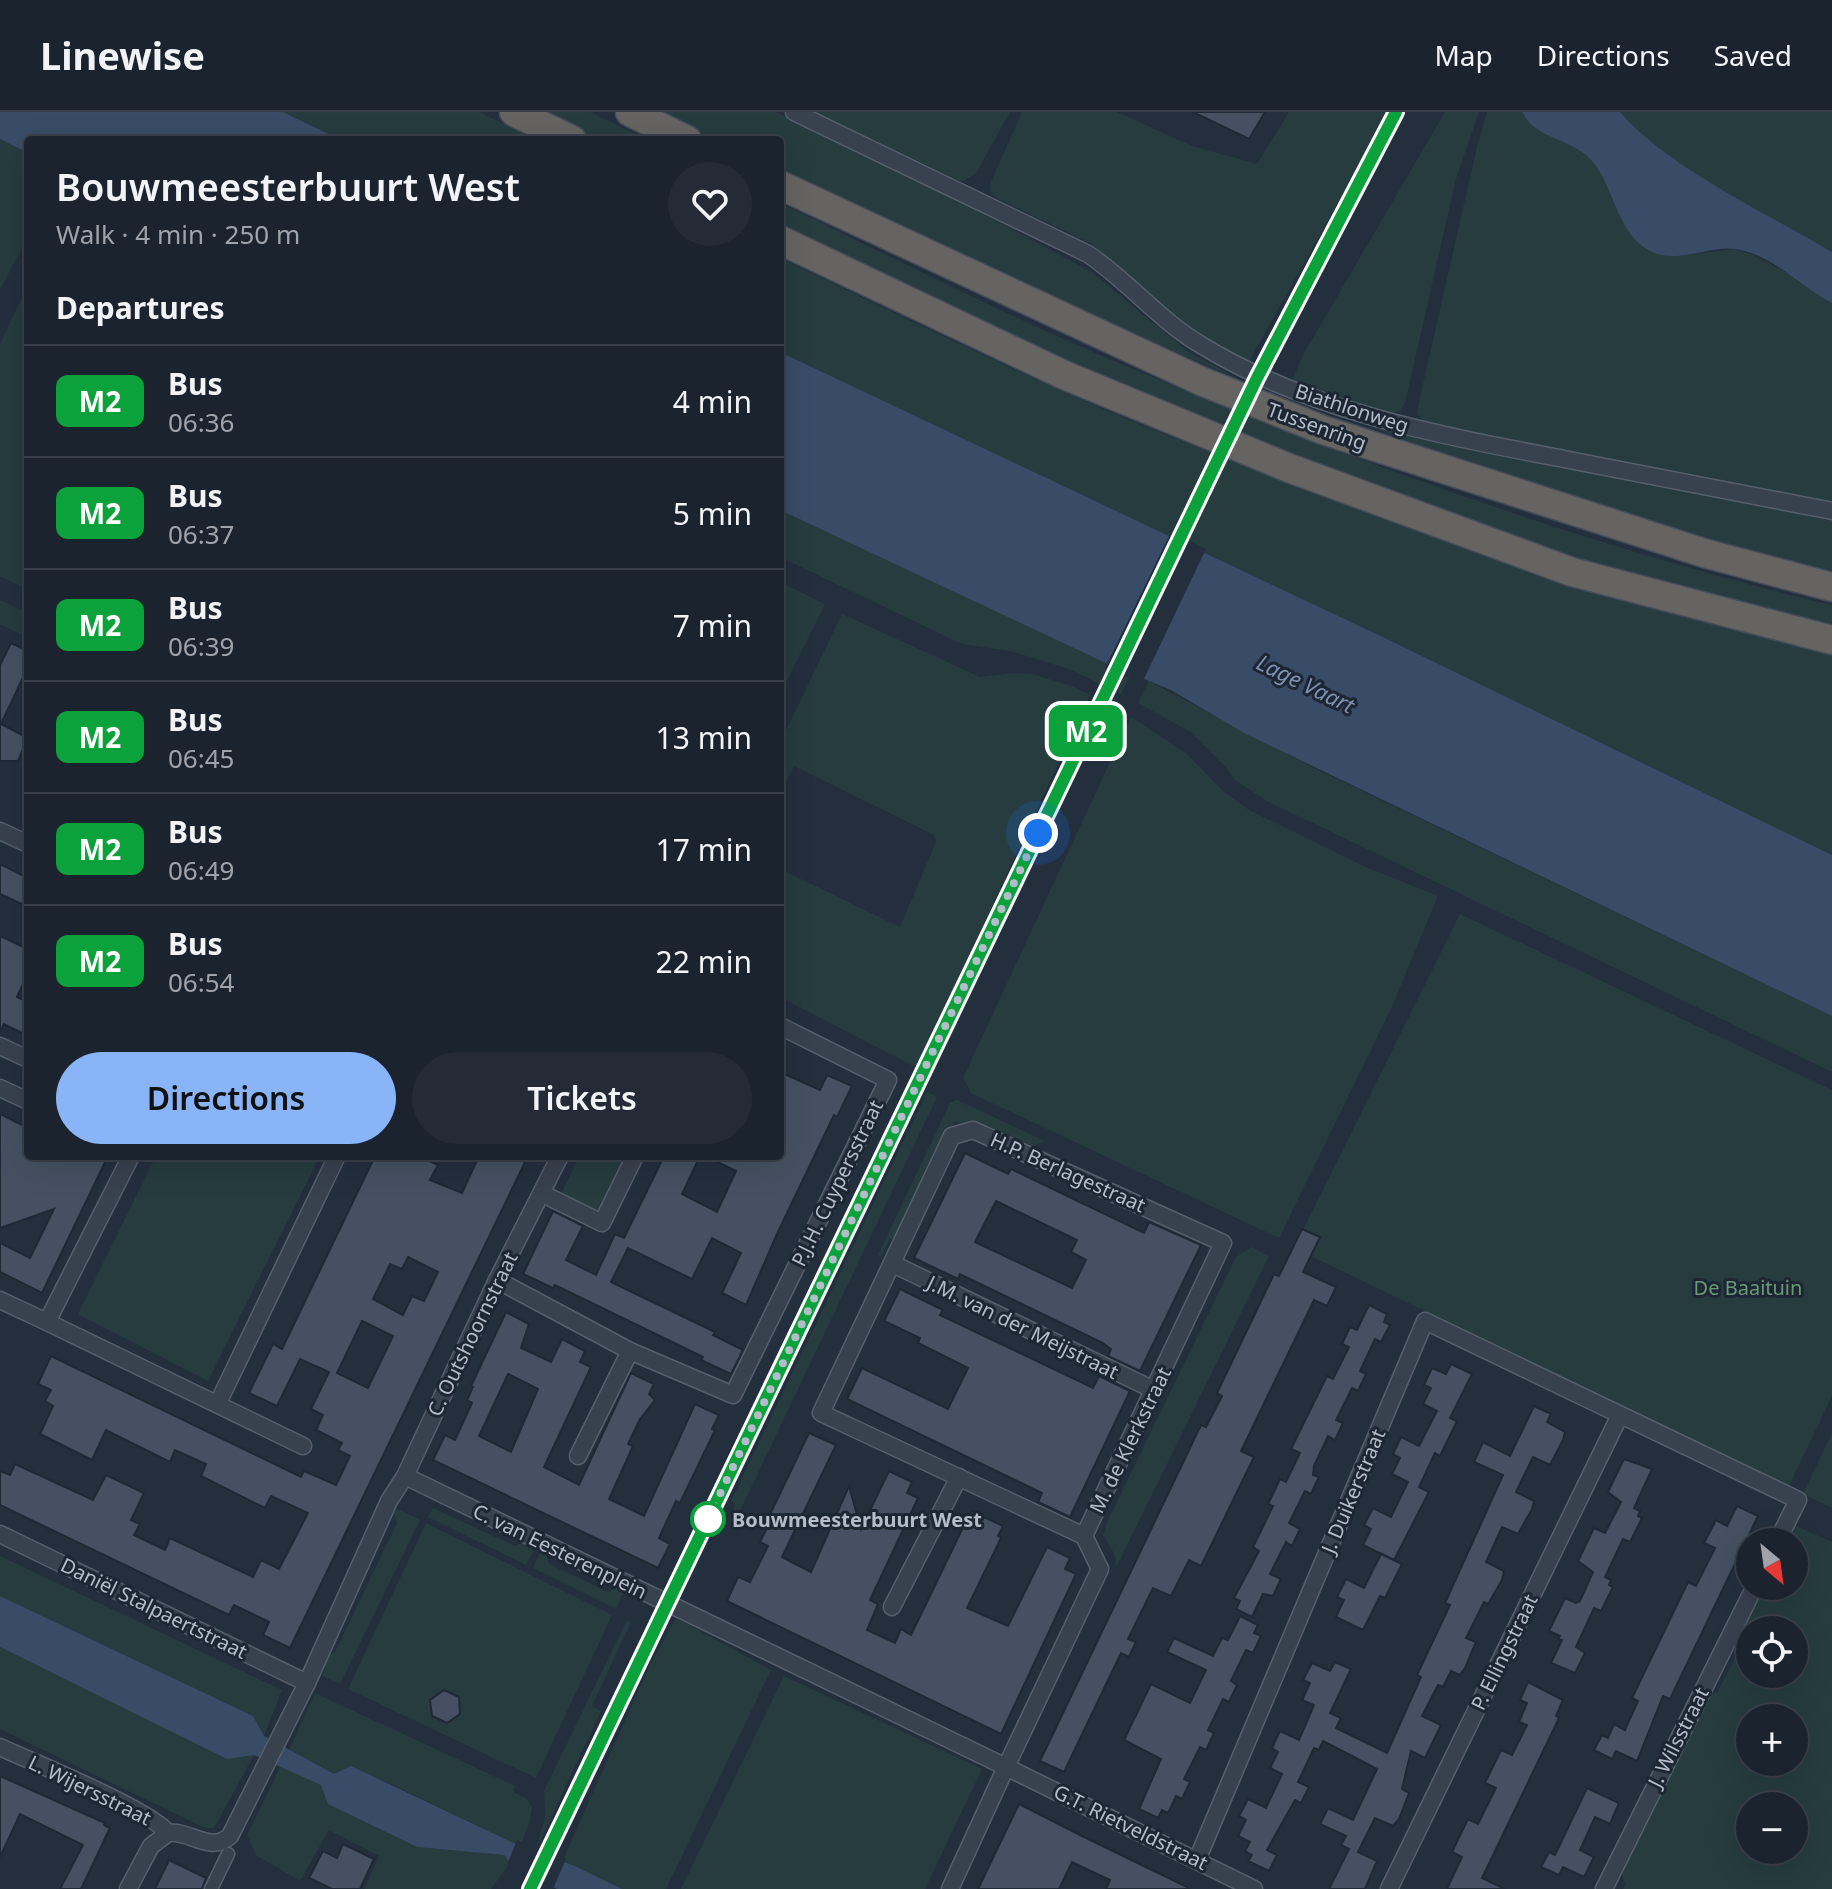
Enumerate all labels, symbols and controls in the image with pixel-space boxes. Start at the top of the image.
text: Linewise [40,29,205,81]
text: Map [1434,36,1493,74]
text: Directions [1537,36,1670,74]
text: Saved [1714,36,1792,74]
text: Bouwmeesterbuurt West [56,160,520,212]
button: heart [668,162,752,246]
text: Walk · 4 min · 250 m [56,216,300,252]
text: Departures [56,287,225,328]
text: Bus [168,363,223,404]
street label: Biathlonweg [1292,377,1412,439]
text: 4 min [673,381,752,422]
text: M2 [79,382,121,420]
street label: Tussenring [1264,396,1370,456]
text: 06:36 [168,404,234,440]
text: Bus [168,475,223,516]
text: 5 min [673,493,752,534]
text: M2 [79,494,121,532]
text: 06:37 [168,516,234,552]
text: Bus [168,587,223,628]
text: 7 min [673,605,752,646]
text: M2 [79,606,121,644]
text: 06:39 [168,628,234,664]
water label: Lage Vaart [1252,646,1361,720]
text: Bus [168,699,223,740]
line badge: M2 [1050,705,1122,757]
text: M2 [1065,712,1107,750]
text: 13 min [656,717,752,758]
text: M2 [79,718,121,756]
text: 06:45 [168,740,234,776]
text: Bus [168,811,223,852]
your location [1018,813,1058,853]
text: 17 min [656,829,752,870]
text: M2 [79,830,121,868]
text: 06:49 [168,852,234,888]
text: Bus [168,923,223,964]
text: 22 min [656,941,752,982]
text: M2 [79,942,121,980]
text: 06:54 [168,964,234,1000]
button: Directions [56,1052,396,1144]
button: Tickets [412,1052,752,1144]
street label: P.J.H. Cuypersstraat [785,1095,889,1271]
street label: H.P. Berlagestraat [986,1126,1150,1218]
street label: C. Outshoornstraat [421,1247,523,1421]
street label: J.M. van der Meijstraat [921,1268,1123,1385]
park label: De Baaituin [1694,1274,1802,1301]
street label: M. de Klerkstraat [1083,1362,1177,1518]
street label: J. Duikerstraat [1314,1425,1391,1559]
street label: C. van Eesterenplein [469,1497,651,1605]
marker: Bouwmeesterbuurt West [691,1502,725,1536]
place label: Bouwmeesterbuurt West [732,1506,982,1533]
north arrow [1736,1528,1808,1600]
map controls [1736,1528,1808,1864]
street label: Daniël Stalpaertstraat [56,1551,252,1665]
street label: P. Ellingstraat [1464,1590,1544,1714]
button: locate [1736,1616,1808,1688]
street label: J. Wilsstraat [1640,1682,1715,1793]
button: + [1736,1704,1808,1776]
street label: L. Wijersstraat [24,1749,156,1831]
street label: G.T. Rietveldstraat [1049,1778,1213,1876]
button: − [1736,1792,1808,1864]

